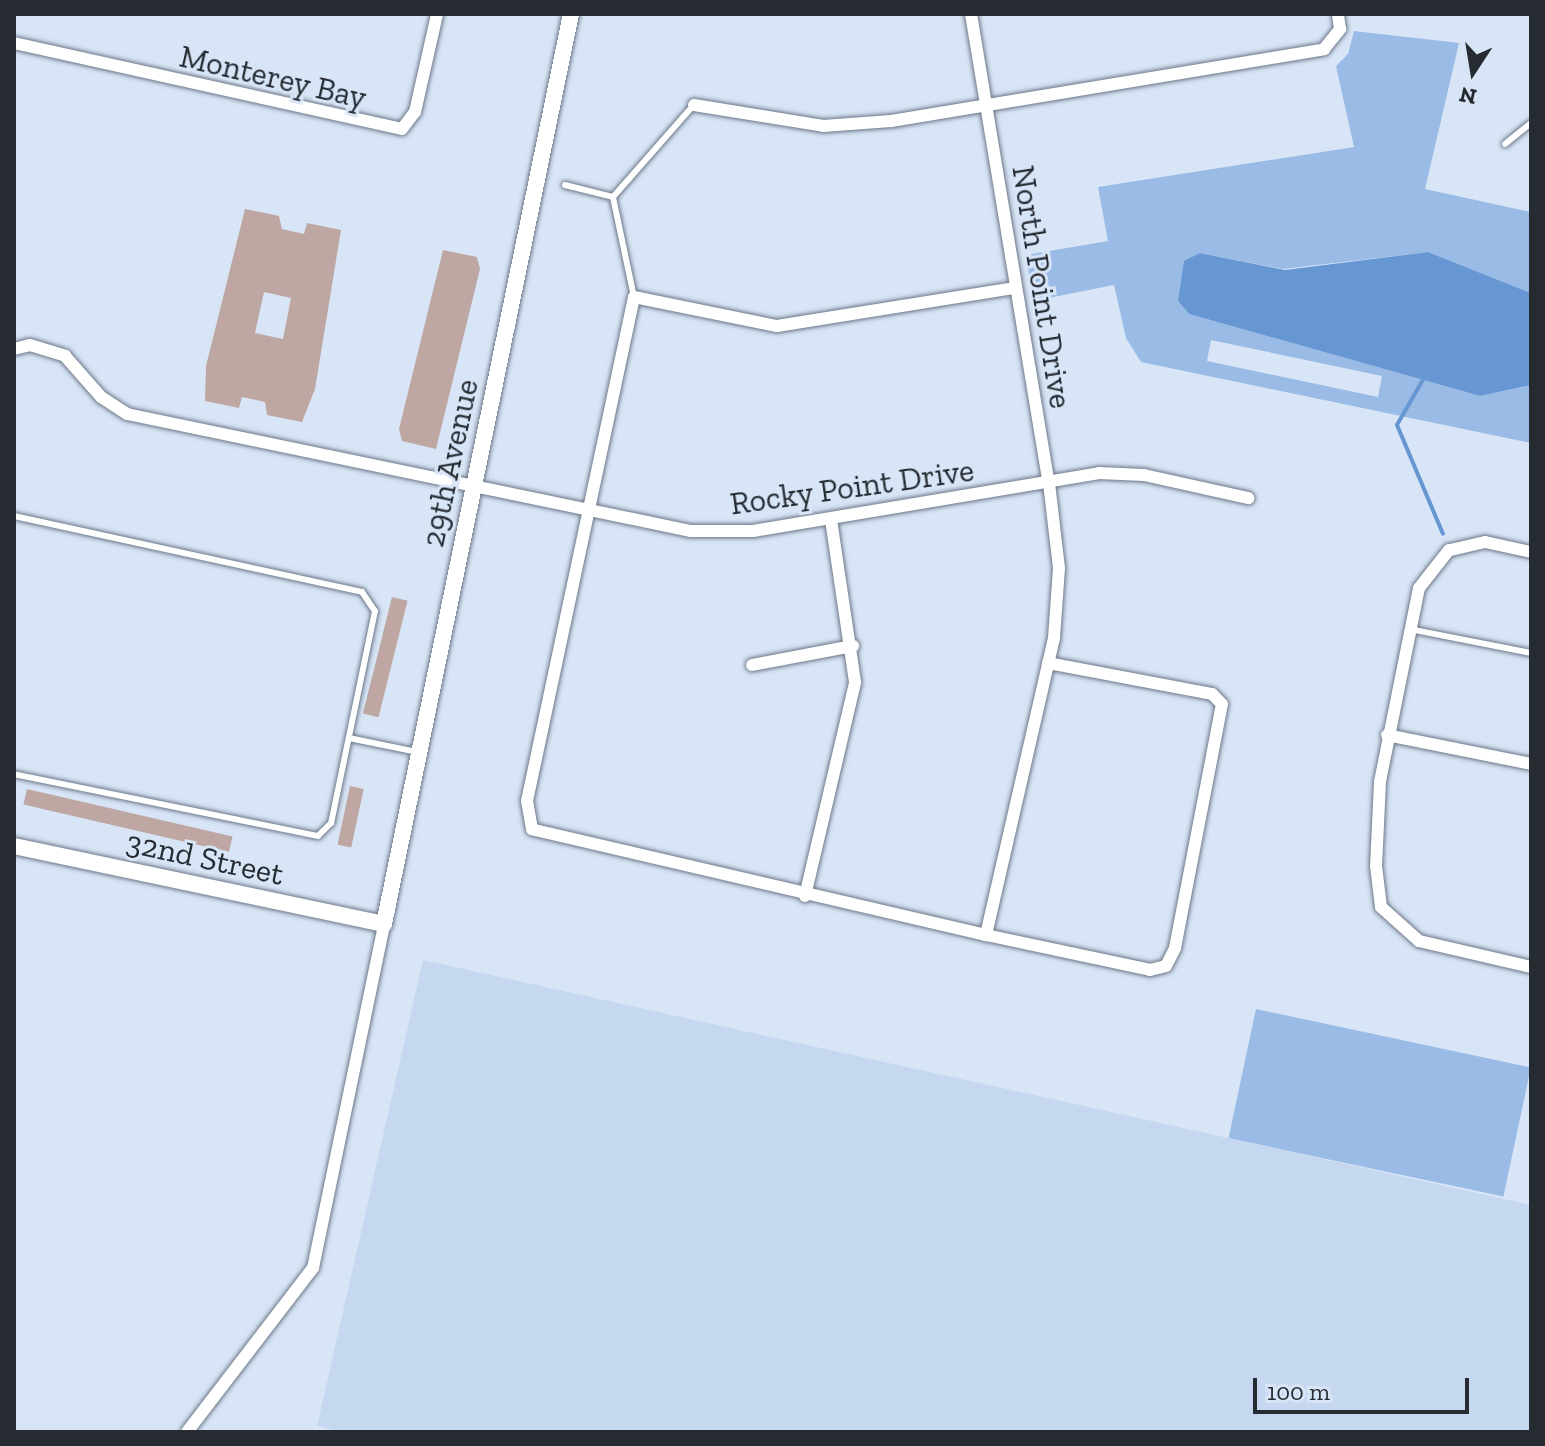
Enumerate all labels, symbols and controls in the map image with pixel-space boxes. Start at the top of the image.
north arrow [1433,32,1513,112]
street label: Monterey Bay [176,37,370,117]
text: N [1457,81,1479,111]
street label: North Point Drive [1004,163,1080,411]
street label: 29th Avenue [413,375,487,551]
street label: Rocky Point Drive [727,451,977,523]
street label: 32nd Street [123,823,287,893]
scale bar [1257,1362,1473,1412]
text: 100 m [1267,1377,1330,1406]

